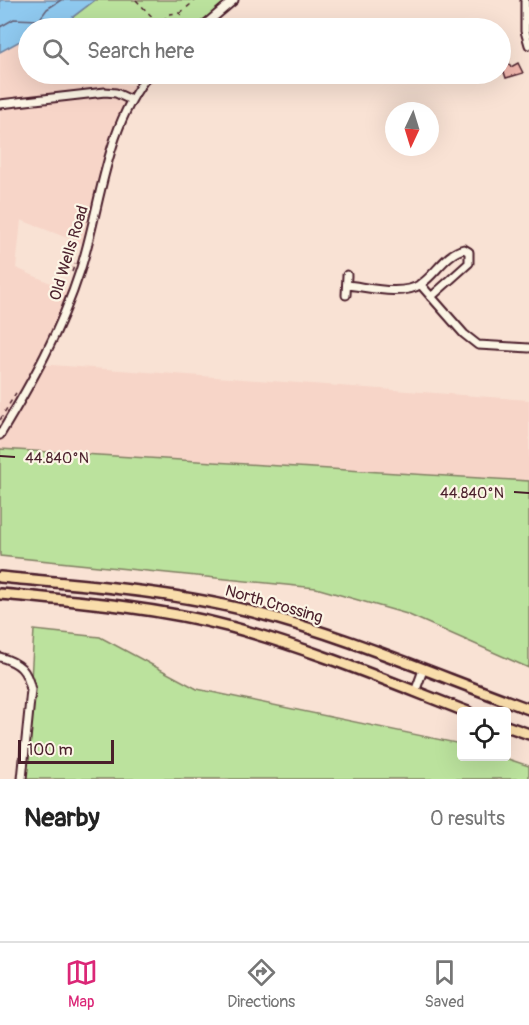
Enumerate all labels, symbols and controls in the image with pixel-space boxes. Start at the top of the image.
search box [18,18,511,84]
icon: search [39,35,72,68]
text: Search here [87,37,194,65]
north arrow [385,102,439,156]
street label: Old Wells Road [45,203,93,303]
text: 44.840°N [25,449,89,468]
text: 44.840°N [440,484,504,503]
street label: North Crossing [223,581,325,627]
map controls [457,707,511,761]
button: locate [457,707,511,761]
scale bar [18,737,114,764]
text: 100 m [27,740,73,760]
text: Nearby [24,802,100,834]
text: 0 results [430,806,505,831]
tab: Map [65,956,98,1012]
tab: Directions [227,956,295,1012]
tab: Saved [425,956,464,1012]

